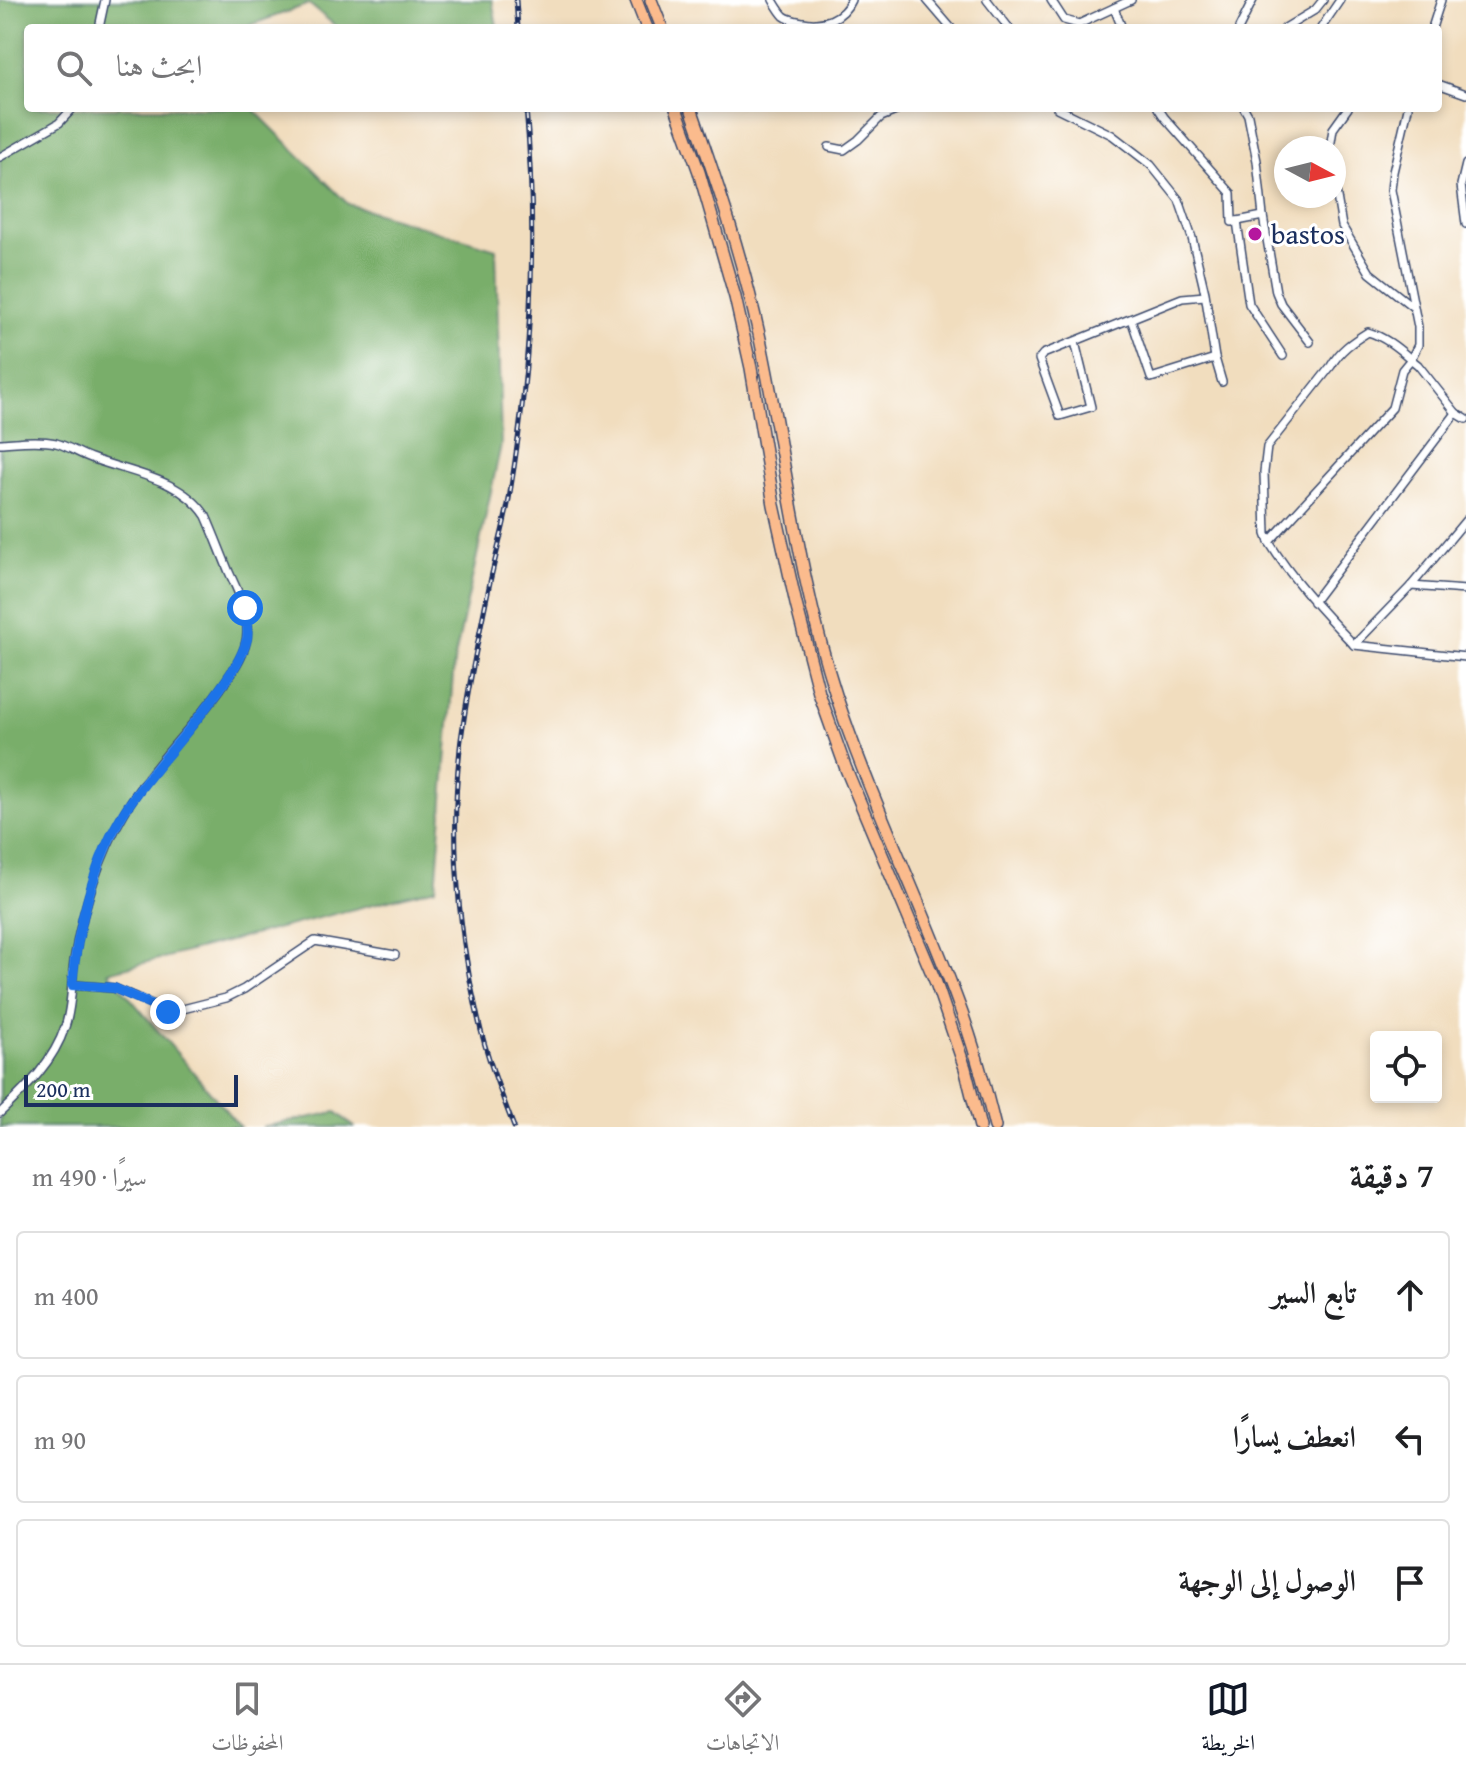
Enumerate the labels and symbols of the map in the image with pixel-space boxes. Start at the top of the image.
north arrow [1274,136,1346,208]
place label: bastos [1271,213,1345,254]
marker: bastos [1246,225,1264,243]
route start [227,590,263,626]
route end [150,994,186,1030]
scale bar [24,1071,238,1107]

